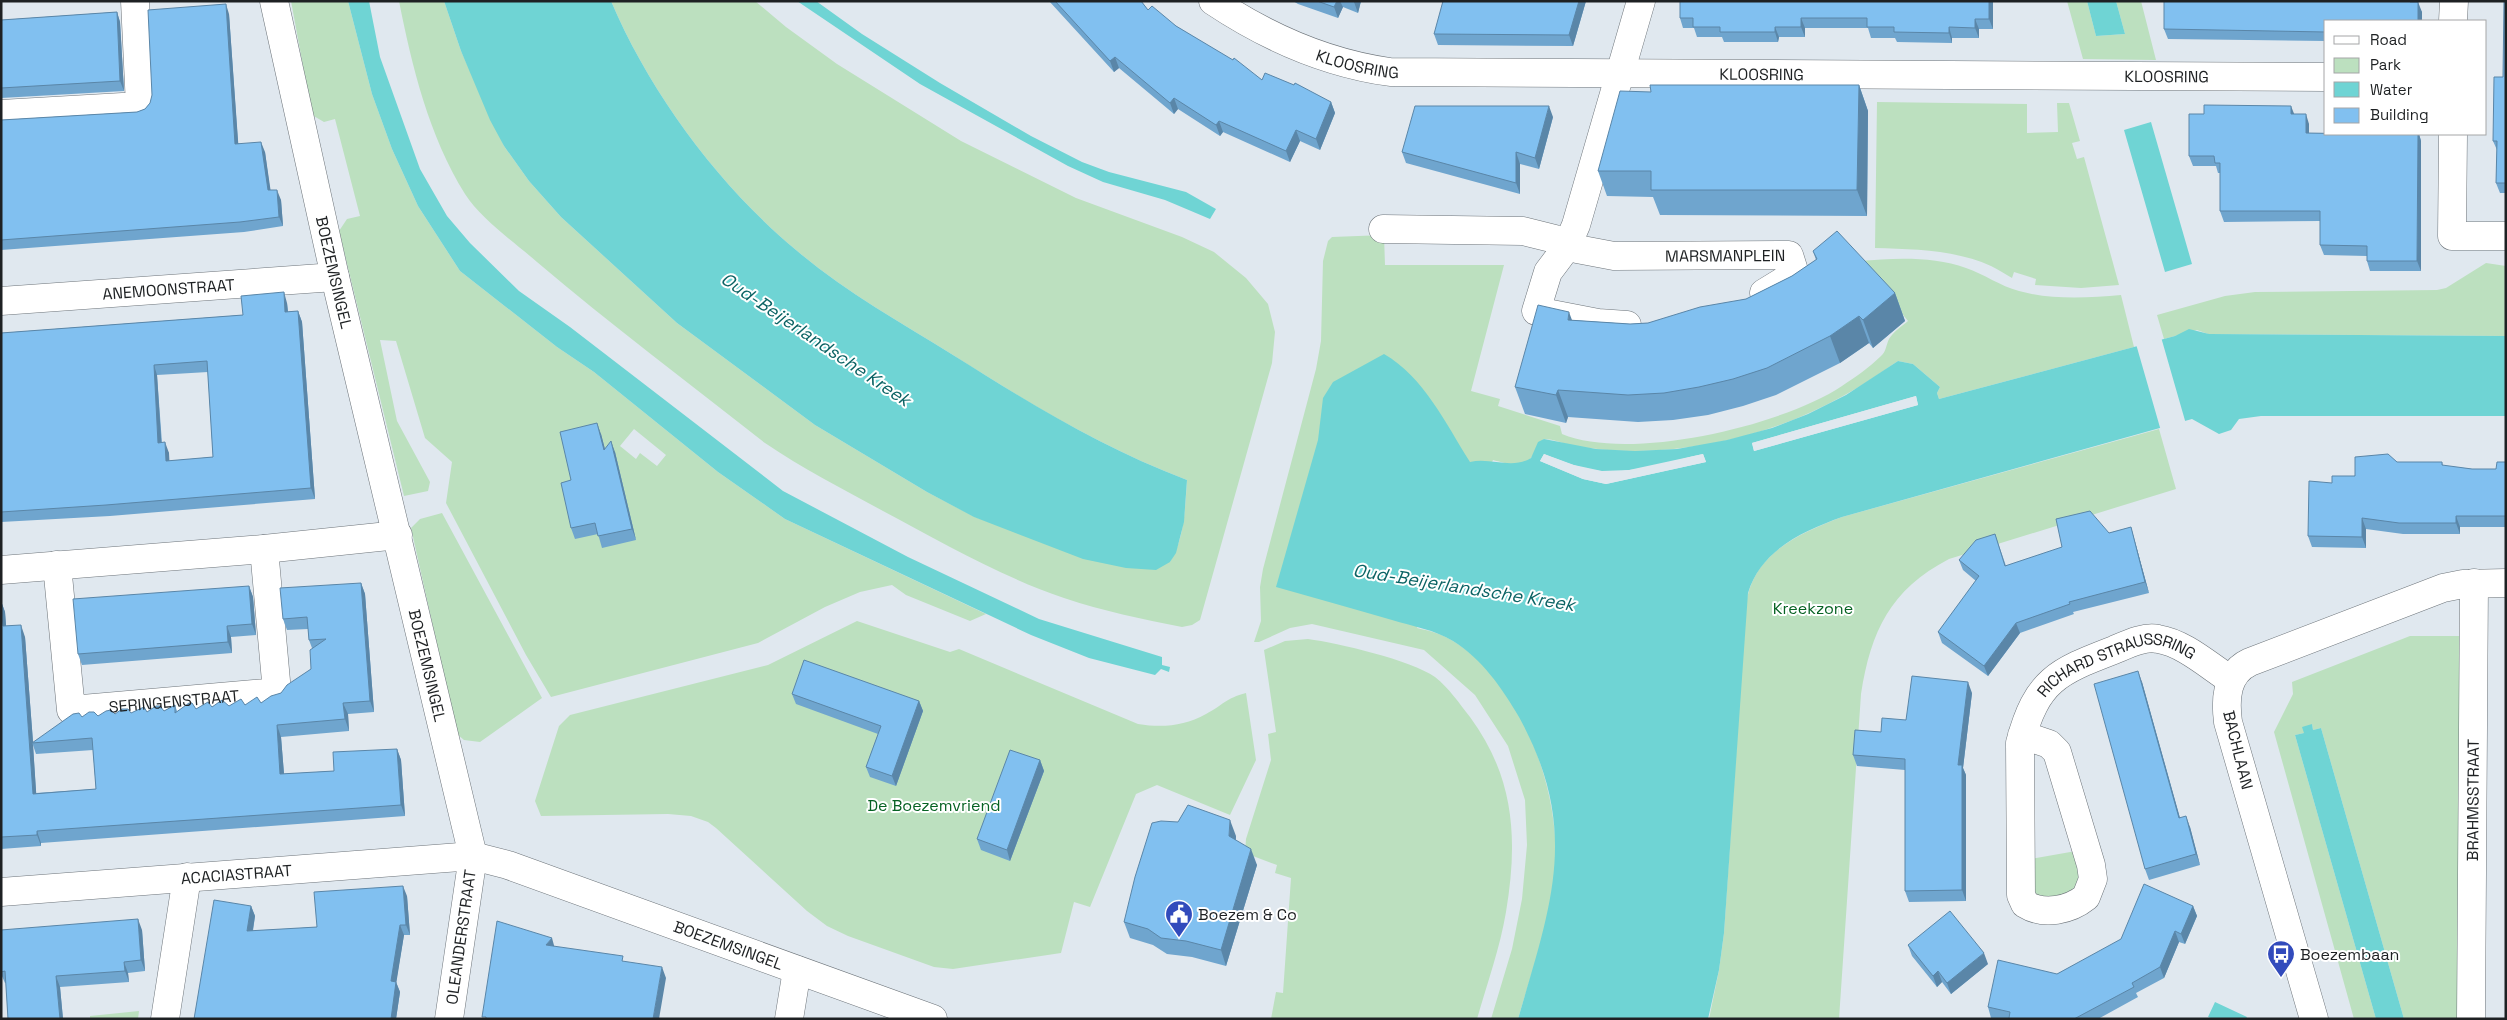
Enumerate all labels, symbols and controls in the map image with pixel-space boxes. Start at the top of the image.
legend [2324,20,2487,135]
text: Road [2370,30,2407,49]
street label: KLOOSRING [1313,44,1399,83]
text: Park [2370,55,2401,74]
street label: KLOOSRING [1719,63,1804,85]
street label: KLOOSRING [2124,65,2209,87]
text: Water [2370,80,2413,99]
text: Building [2370,105,2429,124]
street label: BOEZEMSINGEL [311,214,358,331]
street label: MARSMANPLEIN [1665,245,1785,266]
water label: Oud-Beijerlandsche Kreek [717,267,917,412]
street label: ANEMOONSTRAAT [102,274,236,304]
water label: Oud-Beijerlandsche Kreek [1352,558,1579,616]
park label: Kreekzone [1773,598,1853,619]
street label: BOEZEMSINGEL [404,607,451,724]
street label: RICHARD STRAUSSRING [2032,628,2200,701]
street label: SERINGENSTRAAT [108,685,240,717]
street label: BACHLAAN [2218,708,2258,792]
street label: BRAHMSSTRAAT [2462,739,2483,861]
park label: De Boezemvriend [867,795,1001,816]
street label: ACACIASTRAAT [180,859,293,889]
street label: OLEANDERSTRAAT [441,868,481,1006]
public building icon: Boezem & Co [1164,899,1194,938]
place label: Boezem & Co [1198,904,1297,925]
street label: BOEZEMSINGEL [671,915,786,974]
bus stop icon: Boezembaan [2266,939,2296,978]
place label: Boezembaan [2300,944,2399,965]

